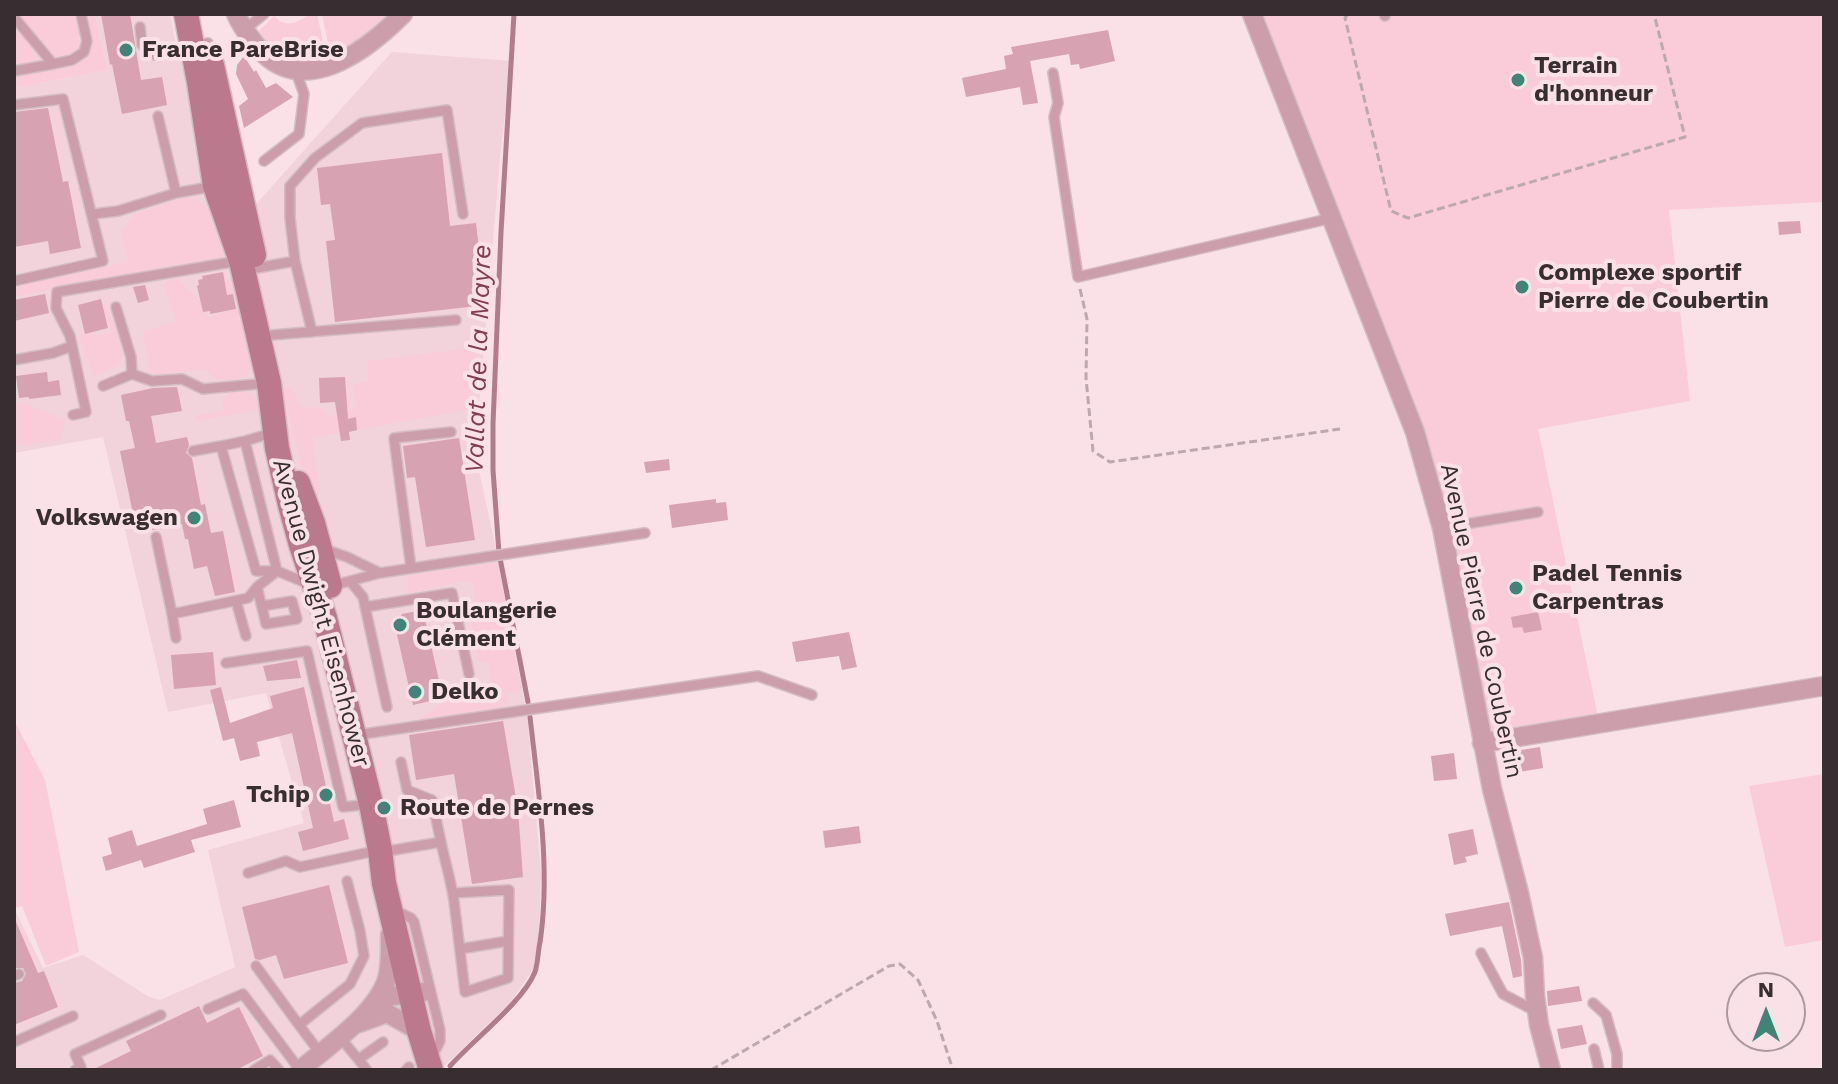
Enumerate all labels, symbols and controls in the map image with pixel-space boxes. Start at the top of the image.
place label: France PareBrise [142,36,344,64]
marker: France PareBrise [117,41,135,59]
place label: Terrain d'honneur [1534,52,1653,108]
marker: Terrain d'honneur [1509,71,1527,89]
water label: Vallat de la Mayre [459,244,499,474]
place label: Complexe sportif Pierre de Coubertin [1538,259,1769,315]
marker: Complexe sportif Pierre de Coubertin [1513,278,1531,296]
street label: Avenue Dwight Eisenhower [266,456,376,770]
street label: Avenue Pierre de Coubertin [1434,461,1528,781]
place label: Volkswagen [36,504,178,532]
marker: Volkswagen [185,509,203,527]
place label: Padel Tennis Carpentras [1532,560,1682,616]
marker: Padel Tennis Carpentras [1507,579,1525,597]
place label: Boulangerie Clément [416,597,557,653]
marker: Boulangerie Clément [391,616,409,634]
place label: Delko [431,678,499,706]
marker: Delko [406,683,424,701]
place label: Tchip [246,781,310,809]
marker: Tchip [317,786,335,804]
place label: Route de Pernes [400,794,594,822]
marker: Route de Pernes [375,799,393,817]
north arrow [1726,972,1806,1052]
text: N [1758,977,1774,1002]

